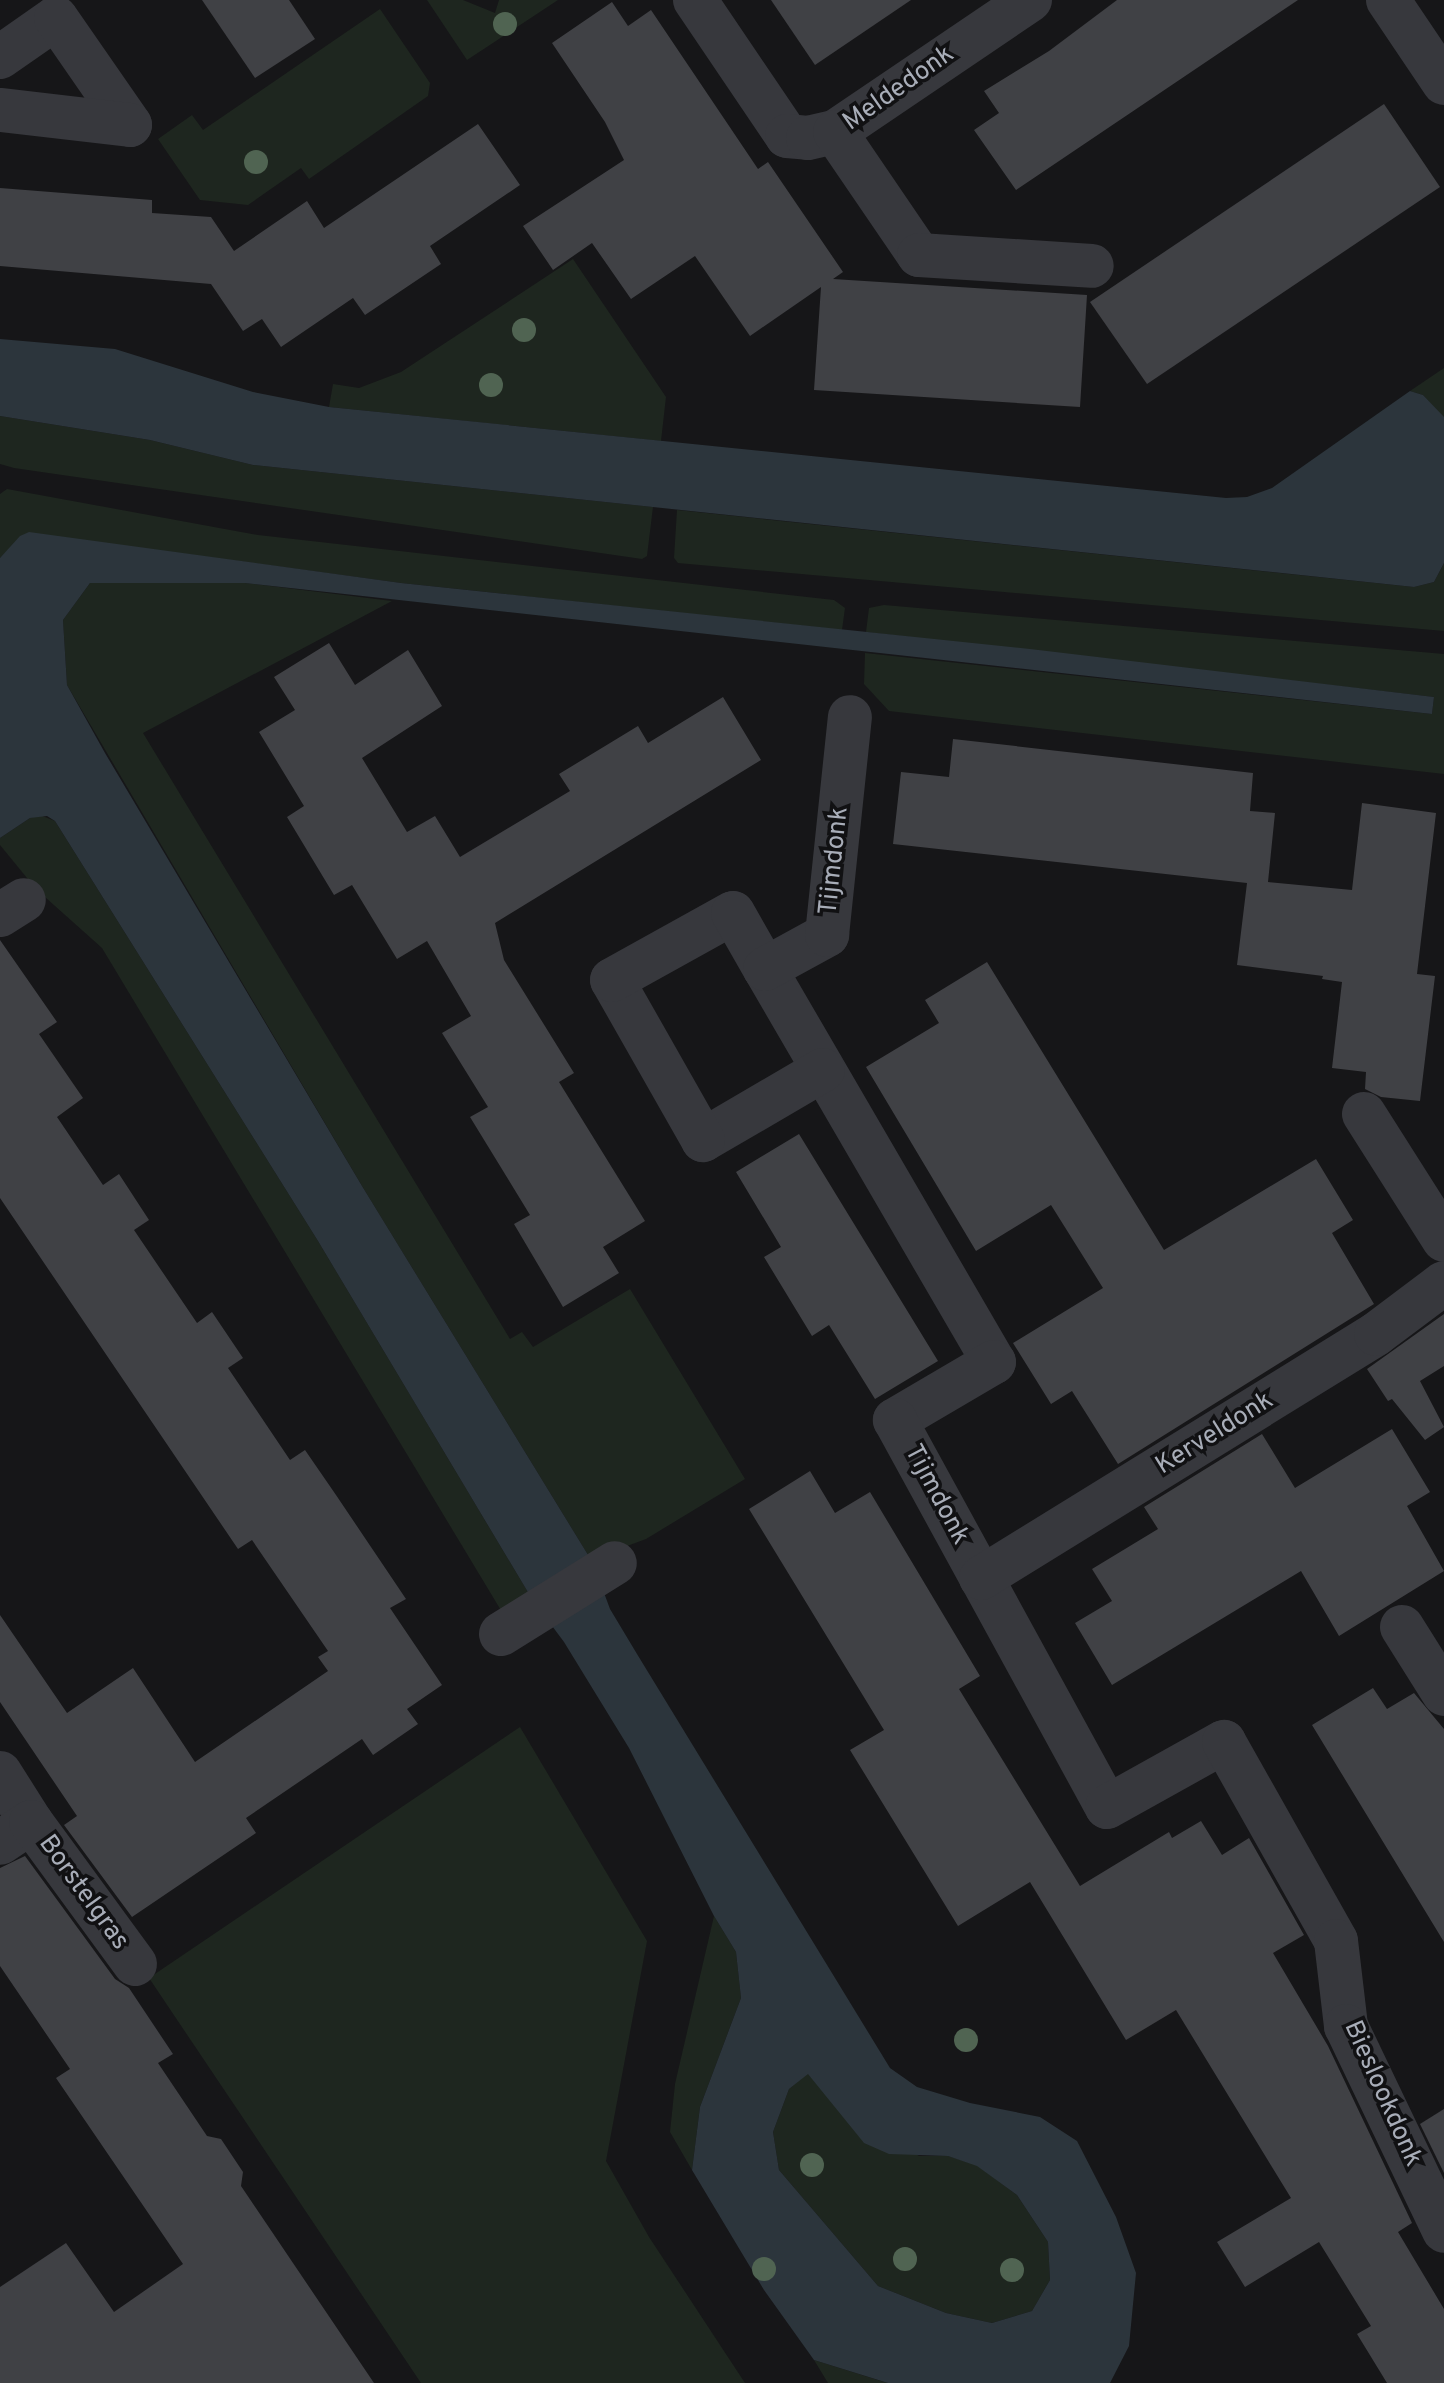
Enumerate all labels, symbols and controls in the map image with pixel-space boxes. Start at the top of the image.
street label: Meldedonk [838,39,960,139]
street label: Tijmdonk [814,805,856,917]
street label: Kerveldonk [1151,1386,1279,1482]
street label: Tijmdonk [897,1440,975,1550]
street label: Borstelgras [31,1830,135,1956]
street label: Bieslookdonk [1336,2016,1428,2172]

